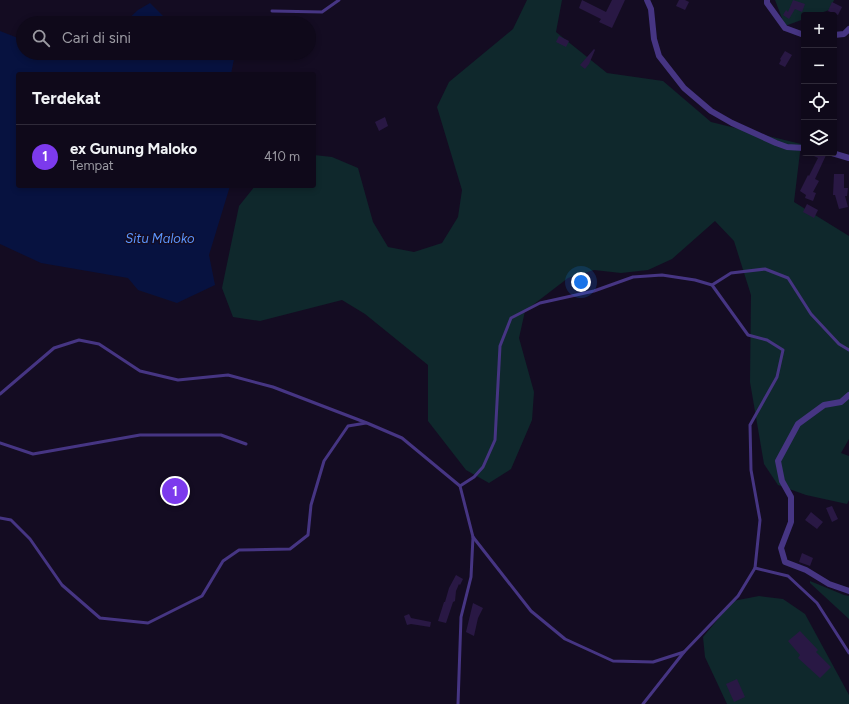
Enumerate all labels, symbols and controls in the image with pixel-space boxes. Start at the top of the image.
map controls [801,12,837,156]
button: + [801,12,837,48]
search box [16,16,316,60]
icon: search [30,27,52,49]
text: Cari di sini [62,29,131,47]
button: − [801,48,837,84]
button: locate [801,84,837,120]
text: Terdekat [32,88,101,108]
button: layers [801,120,837,156]
text: ex Gunung Maloko [70,140,197,158]
text: 1 [42,149,48,164]
text: 410 m [264,149,300,164]
text: Tempat [70,158,114,173]
water label: Situ Maloko [125,231,195,246]
your location [571,272,591,292]
pin: 1 [162,476,188,506]

